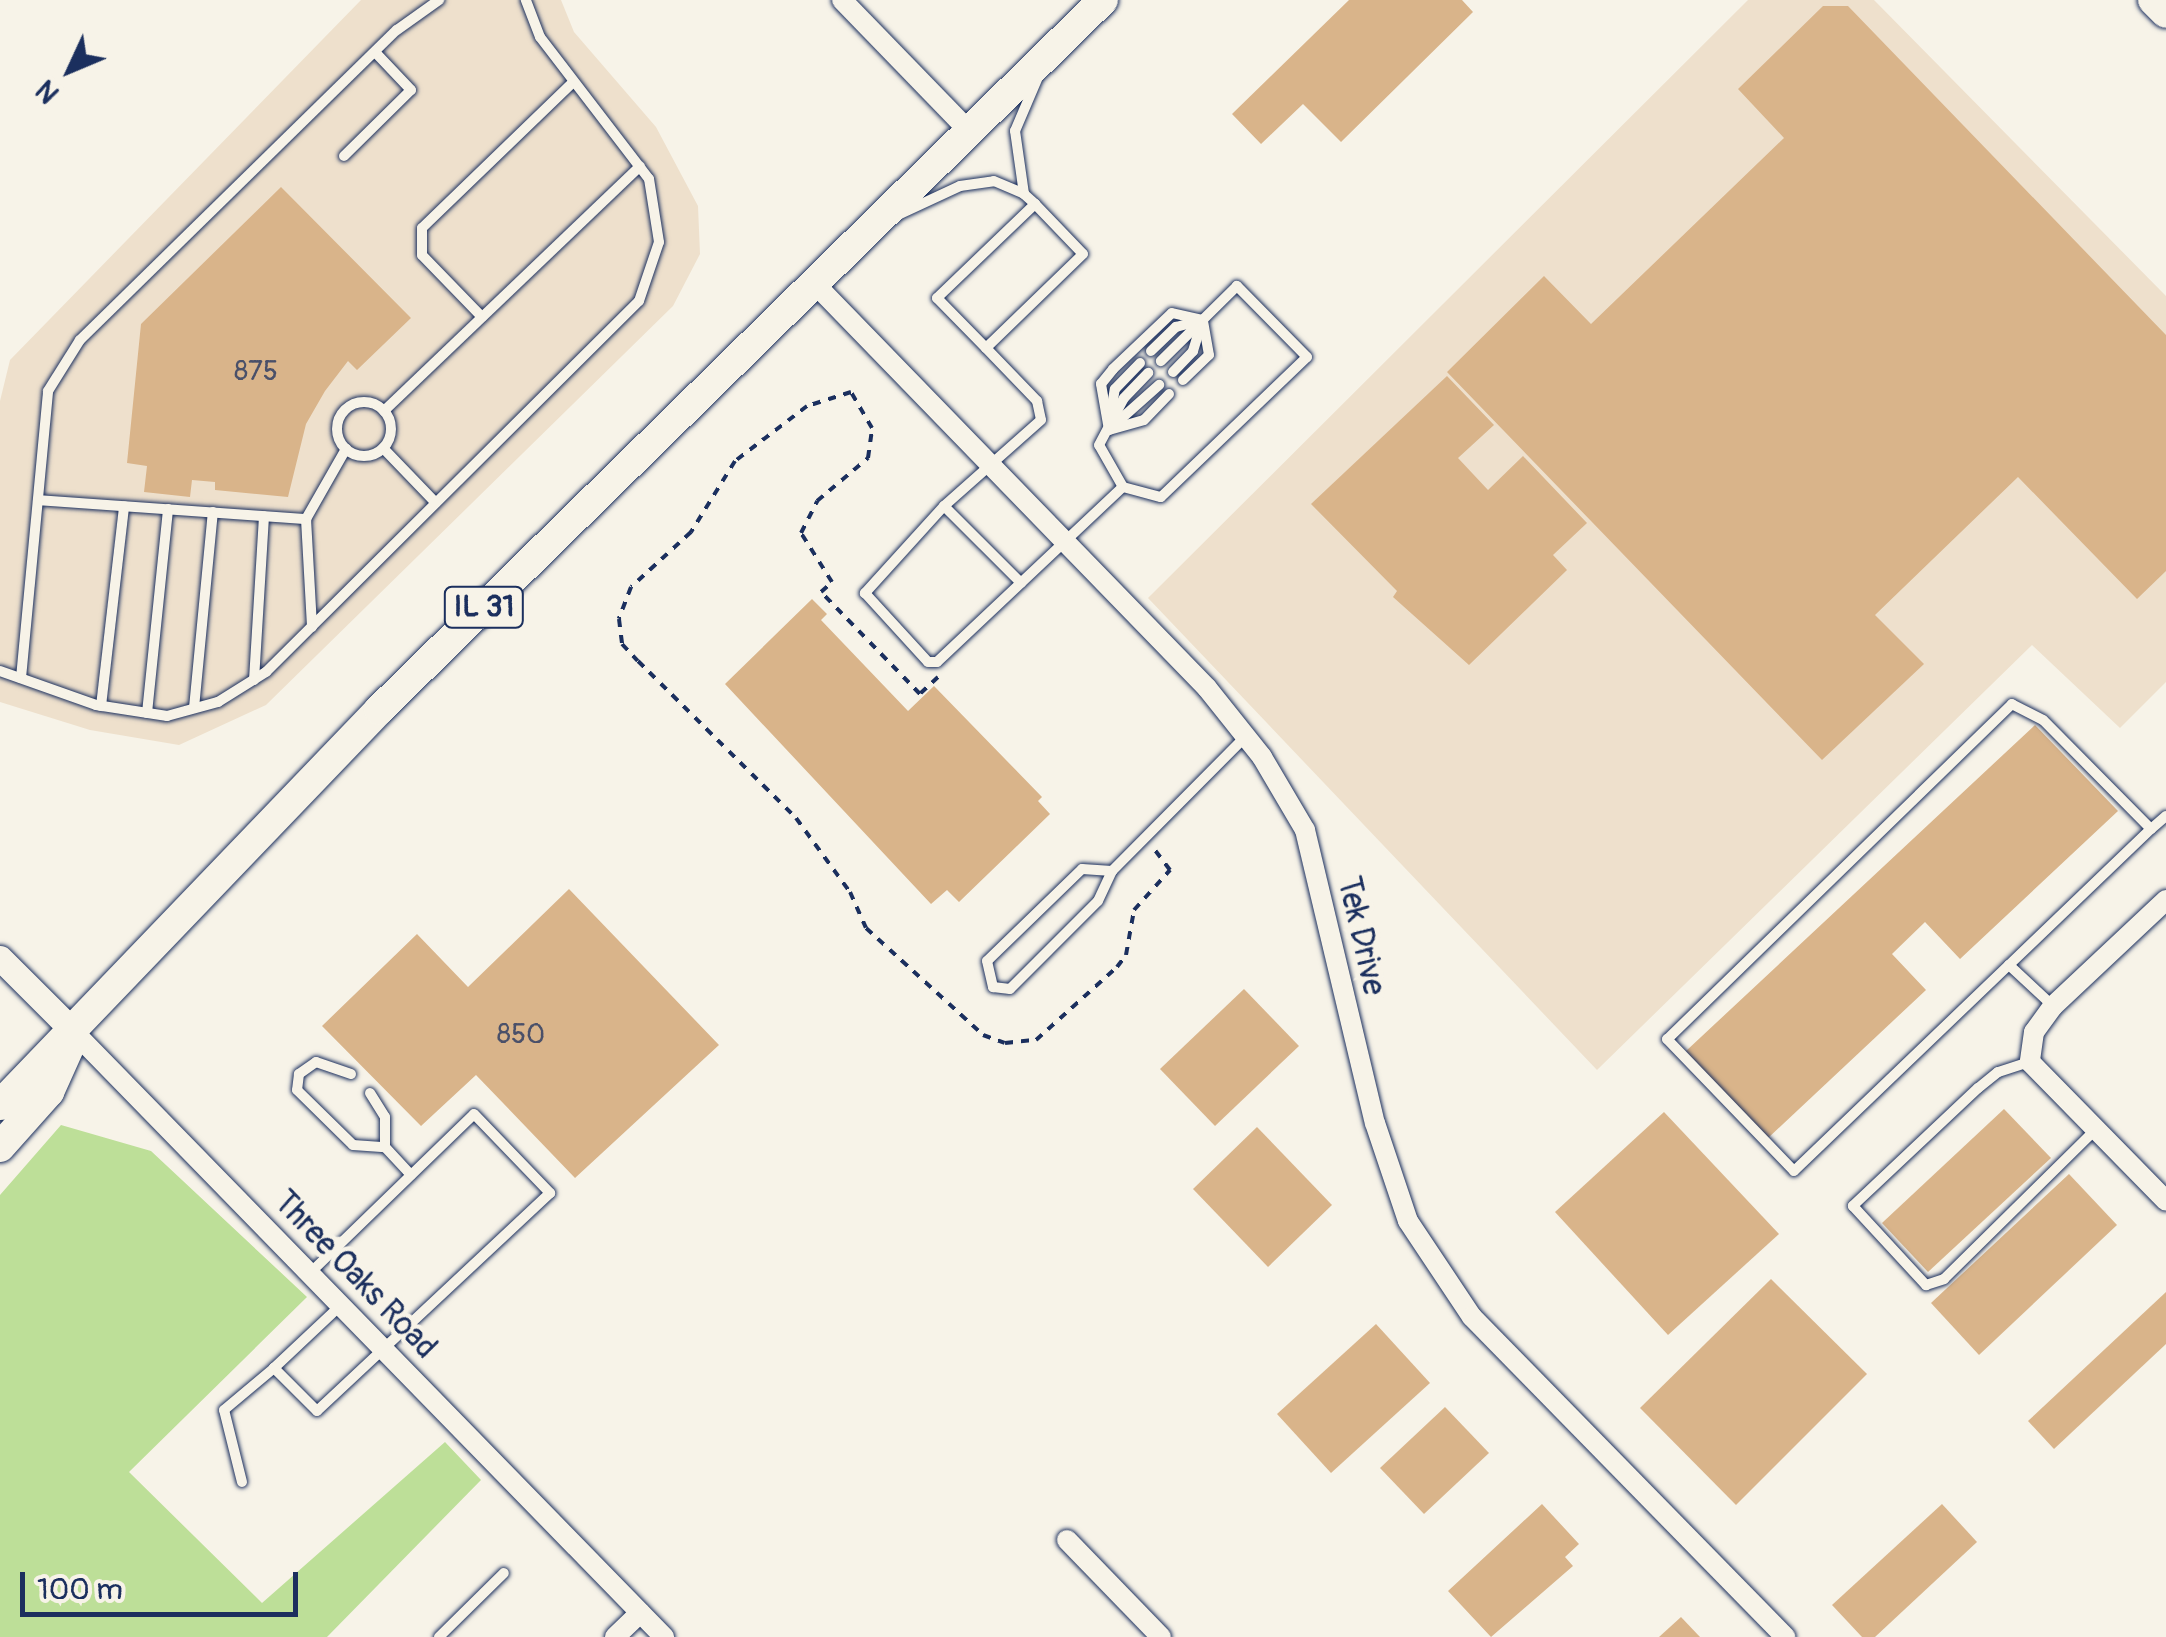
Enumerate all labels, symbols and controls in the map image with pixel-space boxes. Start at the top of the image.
north arrow [20,20,120,120]
text: N [29,72,67,110]
house number: 875 [234,355,278,389]
road number: IL 31 [442,582,526,632]
street label: Tek Drive [1329,873,1393,999]
house number: 850 [497,1018,545,1052]
street label: Three Oaks Road [265,1183,445,1367]
scale bar [25,1552,302,1614]
text: 100 m [37,1571,123,1608]

